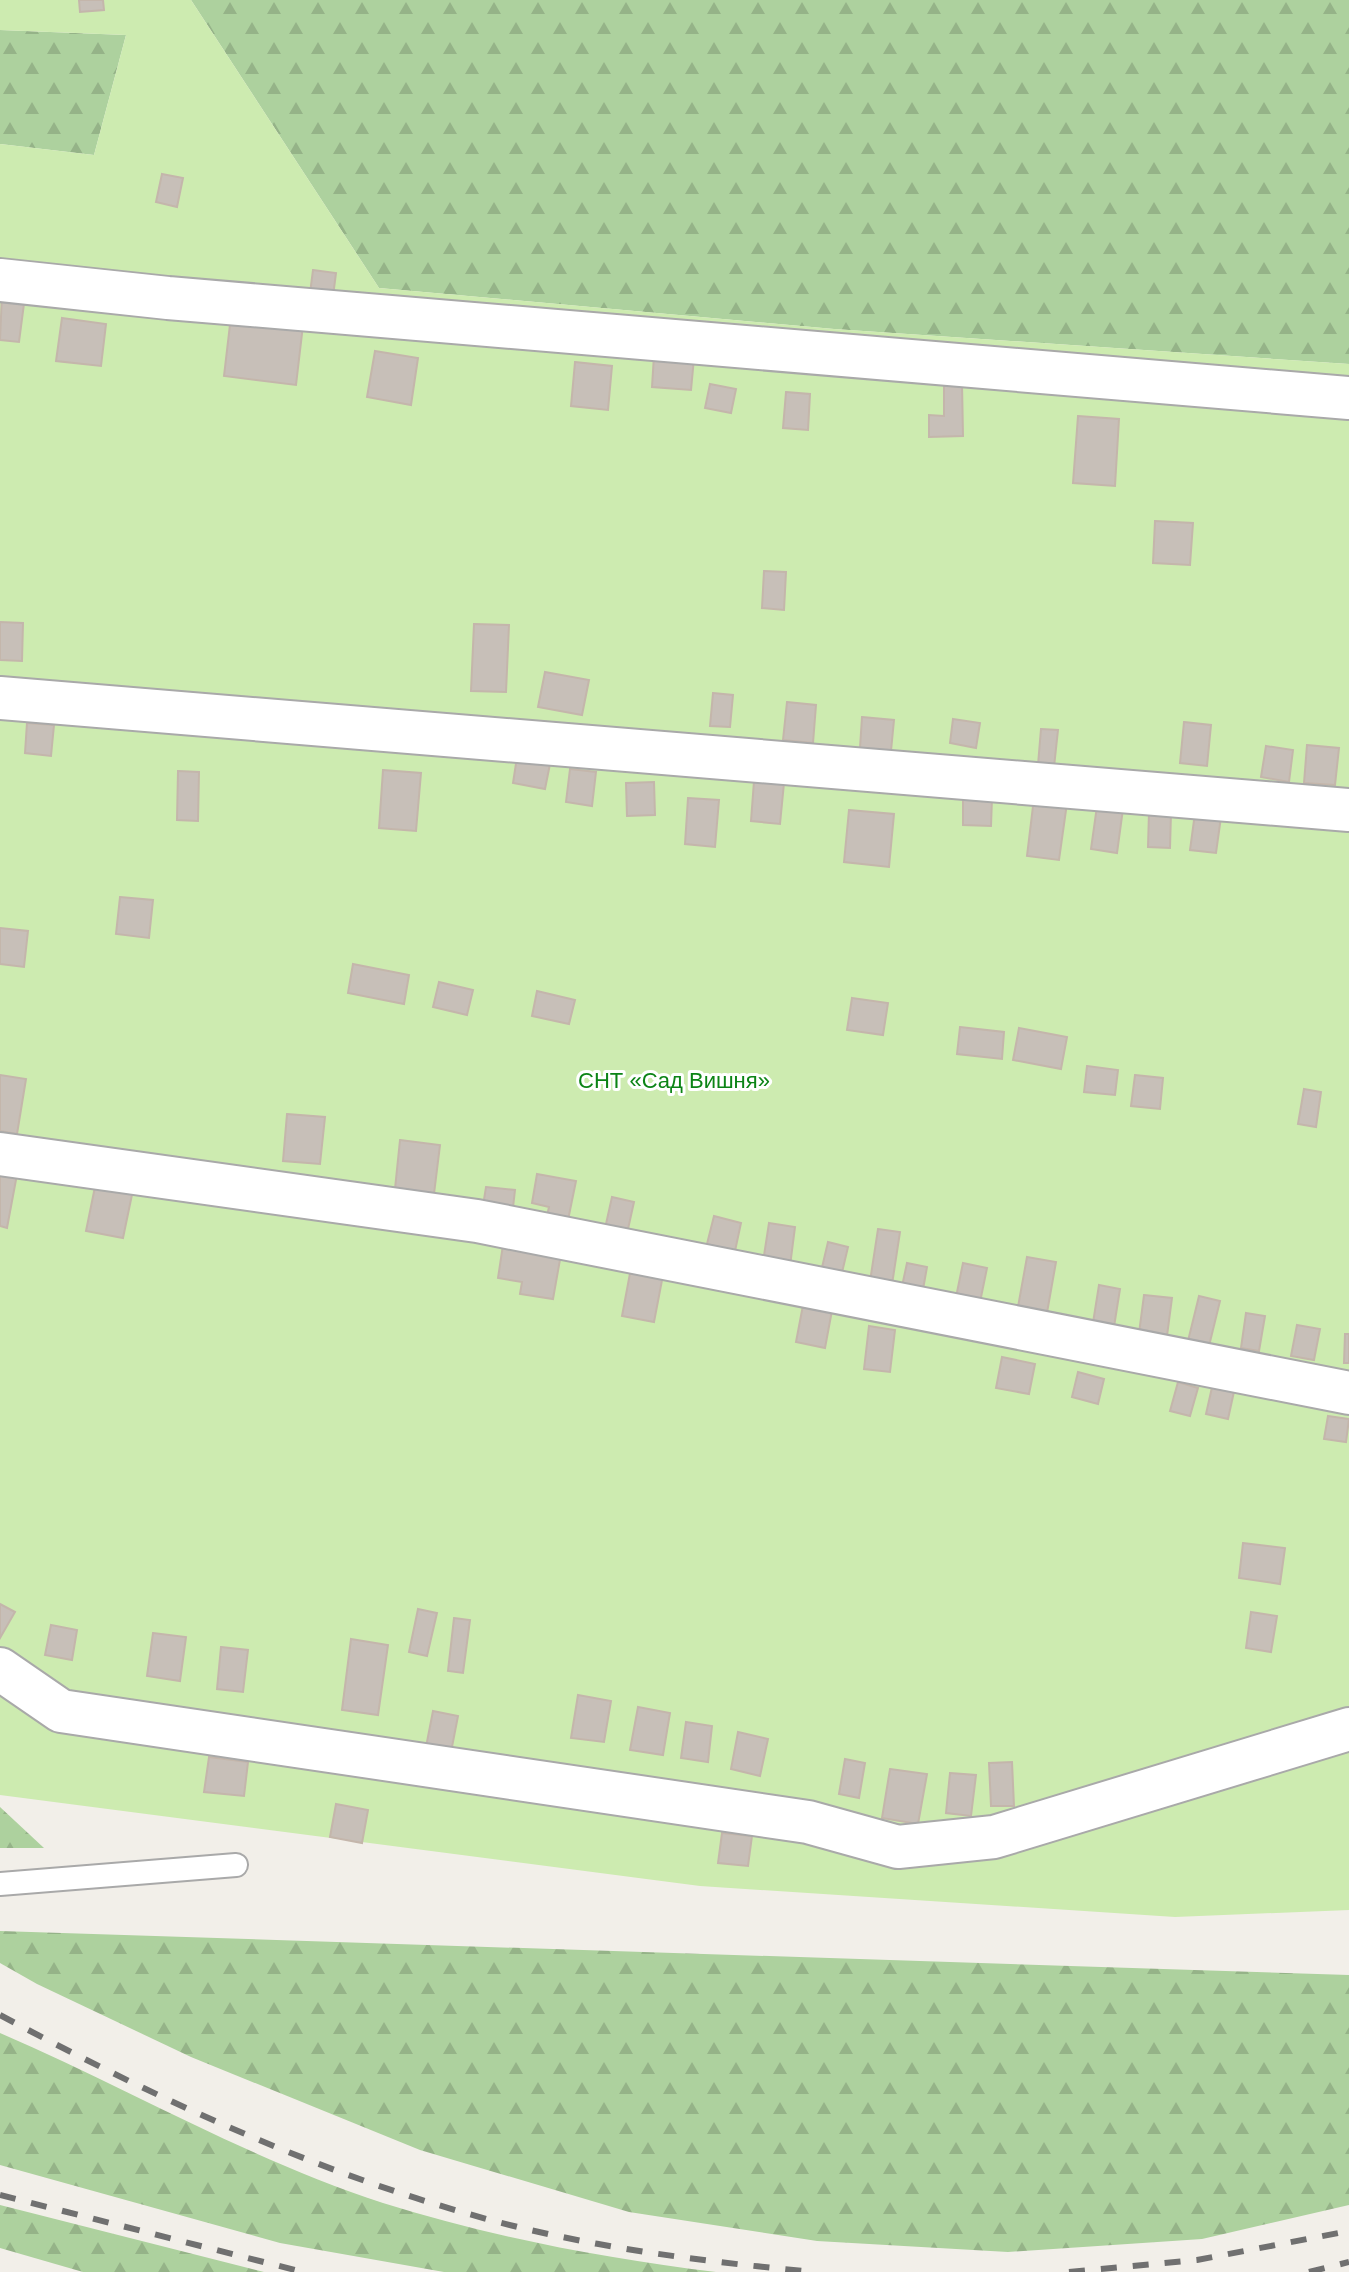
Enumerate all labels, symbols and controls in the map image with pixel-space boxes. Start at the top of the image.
park label: СНТ «Сад Вишня» [578,1068,770,1093]

